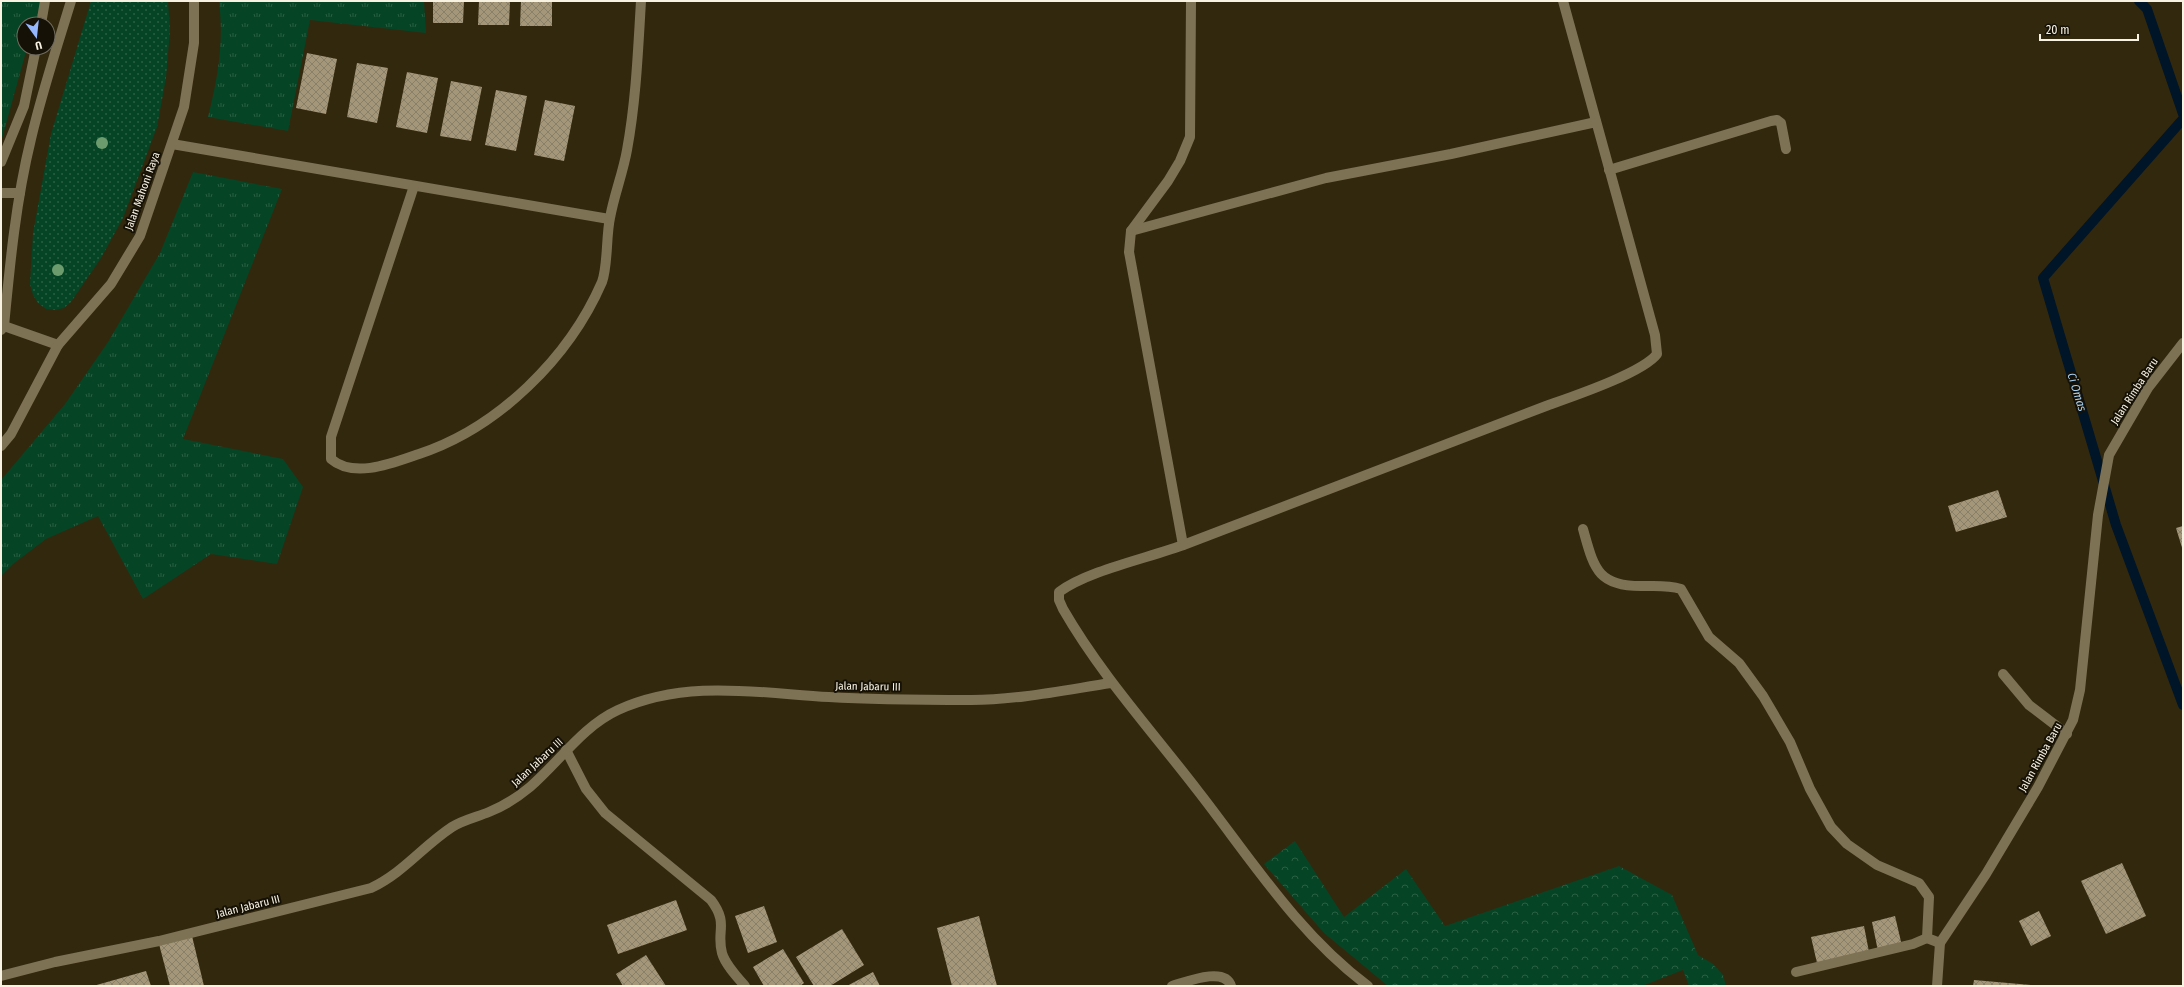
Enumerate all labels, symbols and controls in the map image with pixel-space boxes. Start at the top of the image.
north arrow [16,16,56,56]
scale bar [2040,16,2138,42]
text: 20 m [2046,23,2070,37]
text: U [34,38,43,52]
street label: Jalan Mahoni Raya [122,150,163,232]
street label: Jalan Rimba Baru [2108,356,2161,427]
water label: Ci Omas [2064,371,2090,413]
street label: Jalan Jabaru III [835,679,901,694]
street label: Jalan Rimba Baru [2016,720,2065,794]
street label: Jalan Jabaru III [509,735,566,789]
street label: Jalan Jabaru III [215,892,281,921]

